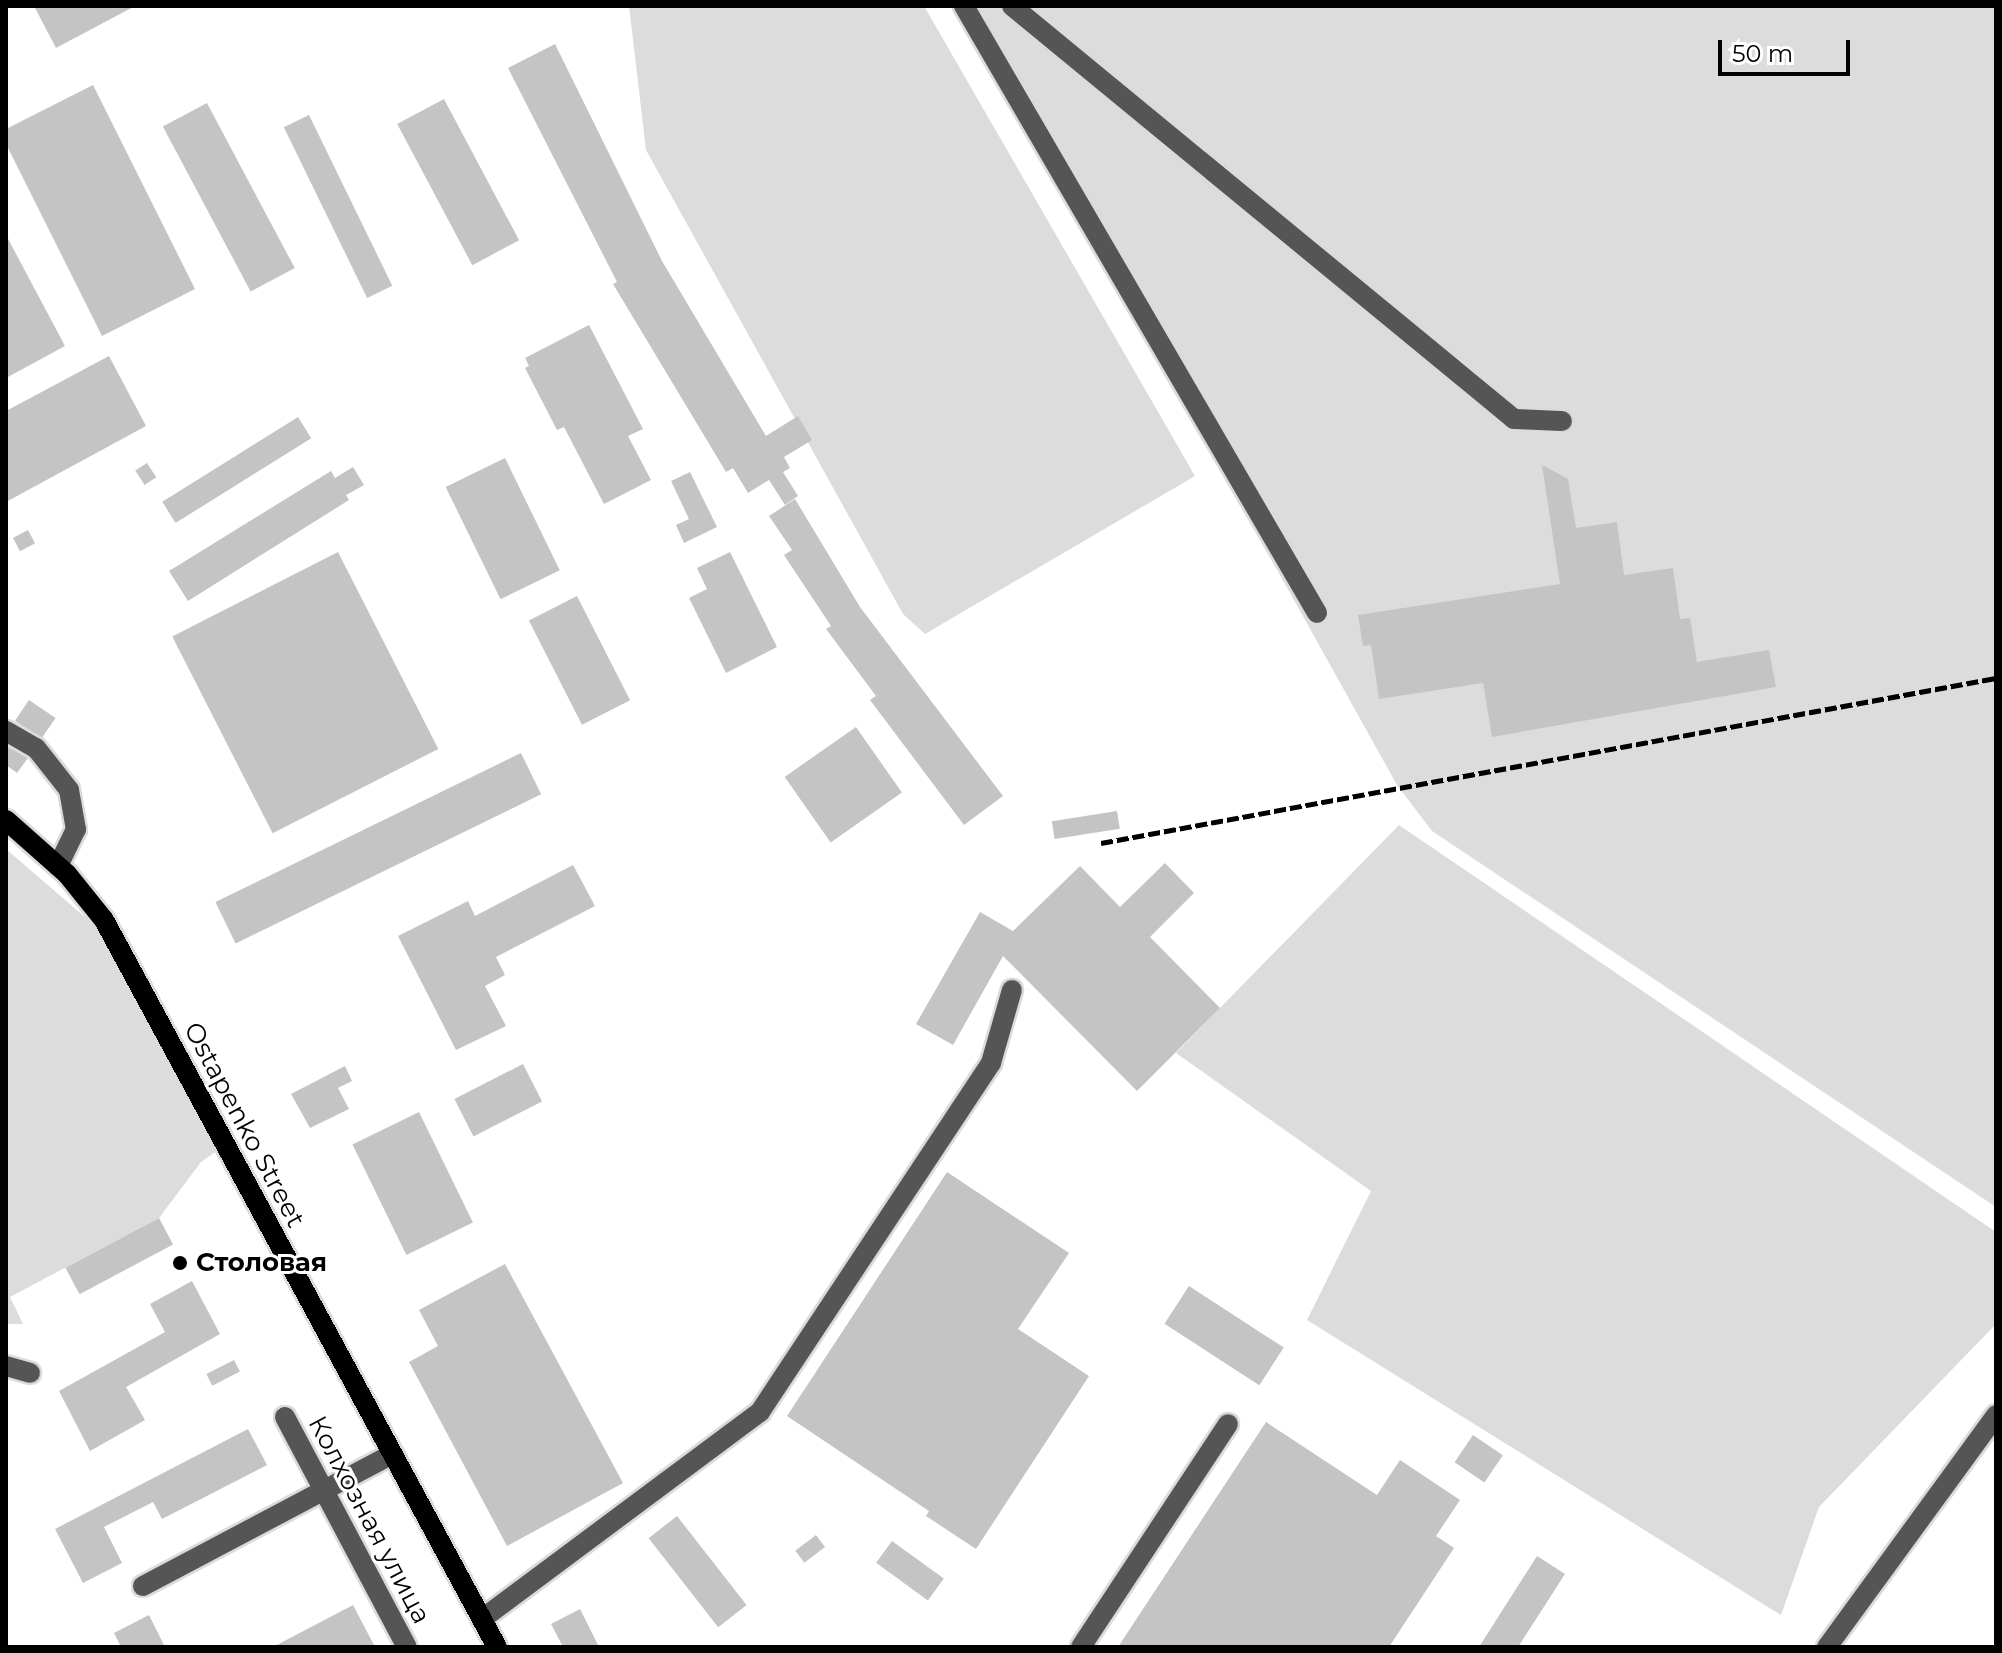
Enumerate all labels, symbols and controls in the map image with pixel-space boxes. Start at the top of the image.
scale bar [1722,24,1854,74]
text: 50 m [1732,39,1793,68]
street label: Ostapenko Street [177,1017,311,1233]
place label: Столовая [196,1247,327,1279]
marker: Столовая [171,1254,189,1272]
street label: Колхозная улица [301,1411,437,1629]

